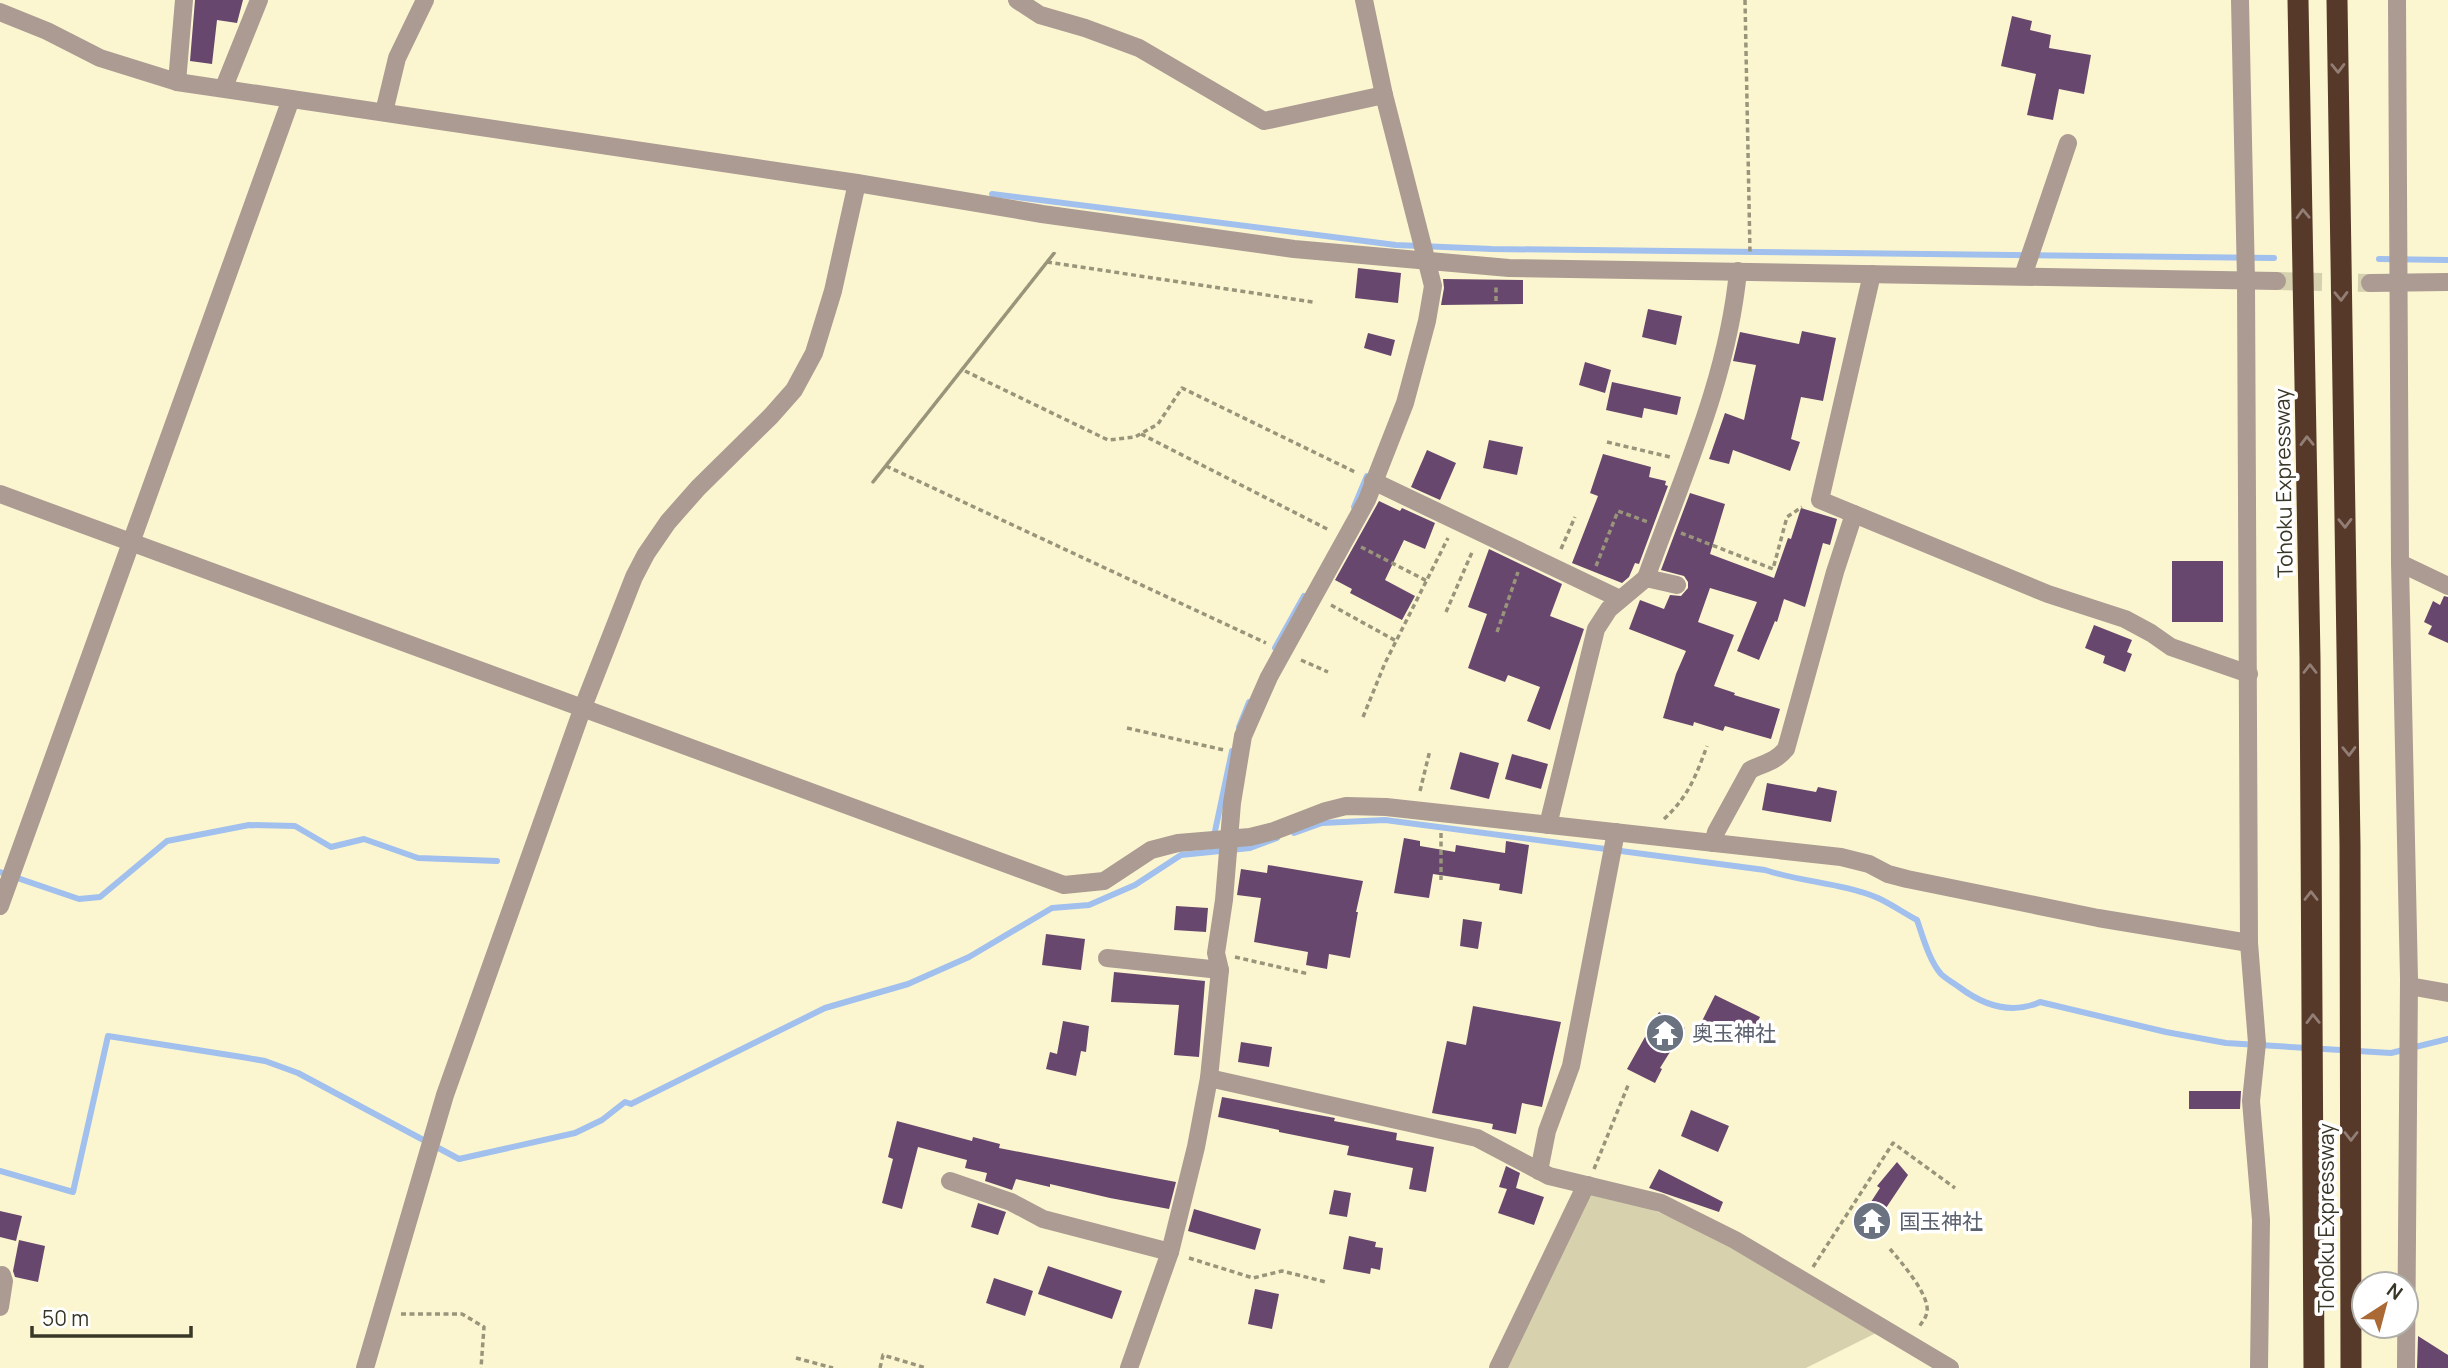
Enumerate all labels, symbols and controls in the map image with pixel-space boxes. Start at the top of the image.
one-way arrow [2330,63,2346,74]
one-way arrow [2295,208,2311,219]
one-way arrow [2334,290,2349,301]
street label: Tohoku Expressway [2267,388,2299,578]
one-way arrow [2299,435,2315,446]
one-way arrow [2337,518,2353,529]
one-way arrow [2302,663,2318,673]
one-way arrow [2341,745,2356,756]
one-way arrow [2303,890,2319,901]
temple icon: 奥玉神社 [1644,1012,1686,1054]
one-way arrow [2305,1013,2321,1023]
place label: 奥玉神社 [1692,1019,1776,1047]
street label: Tohoku Expressway [2312,1123,2340,1313]
one-way arrow [2343,1132,2359,1142]
temple icon: 国玉神社 [1851,1200,1893,1242]
place label: 国玉神社 [1899,1207,1983,1235]
north arrow [2350,1270,2420,1340]
text: N [2382,1277,2408,1306]
scale bar [32,1294,191,1338]
text: 50 m [42,1304,89,1332]

